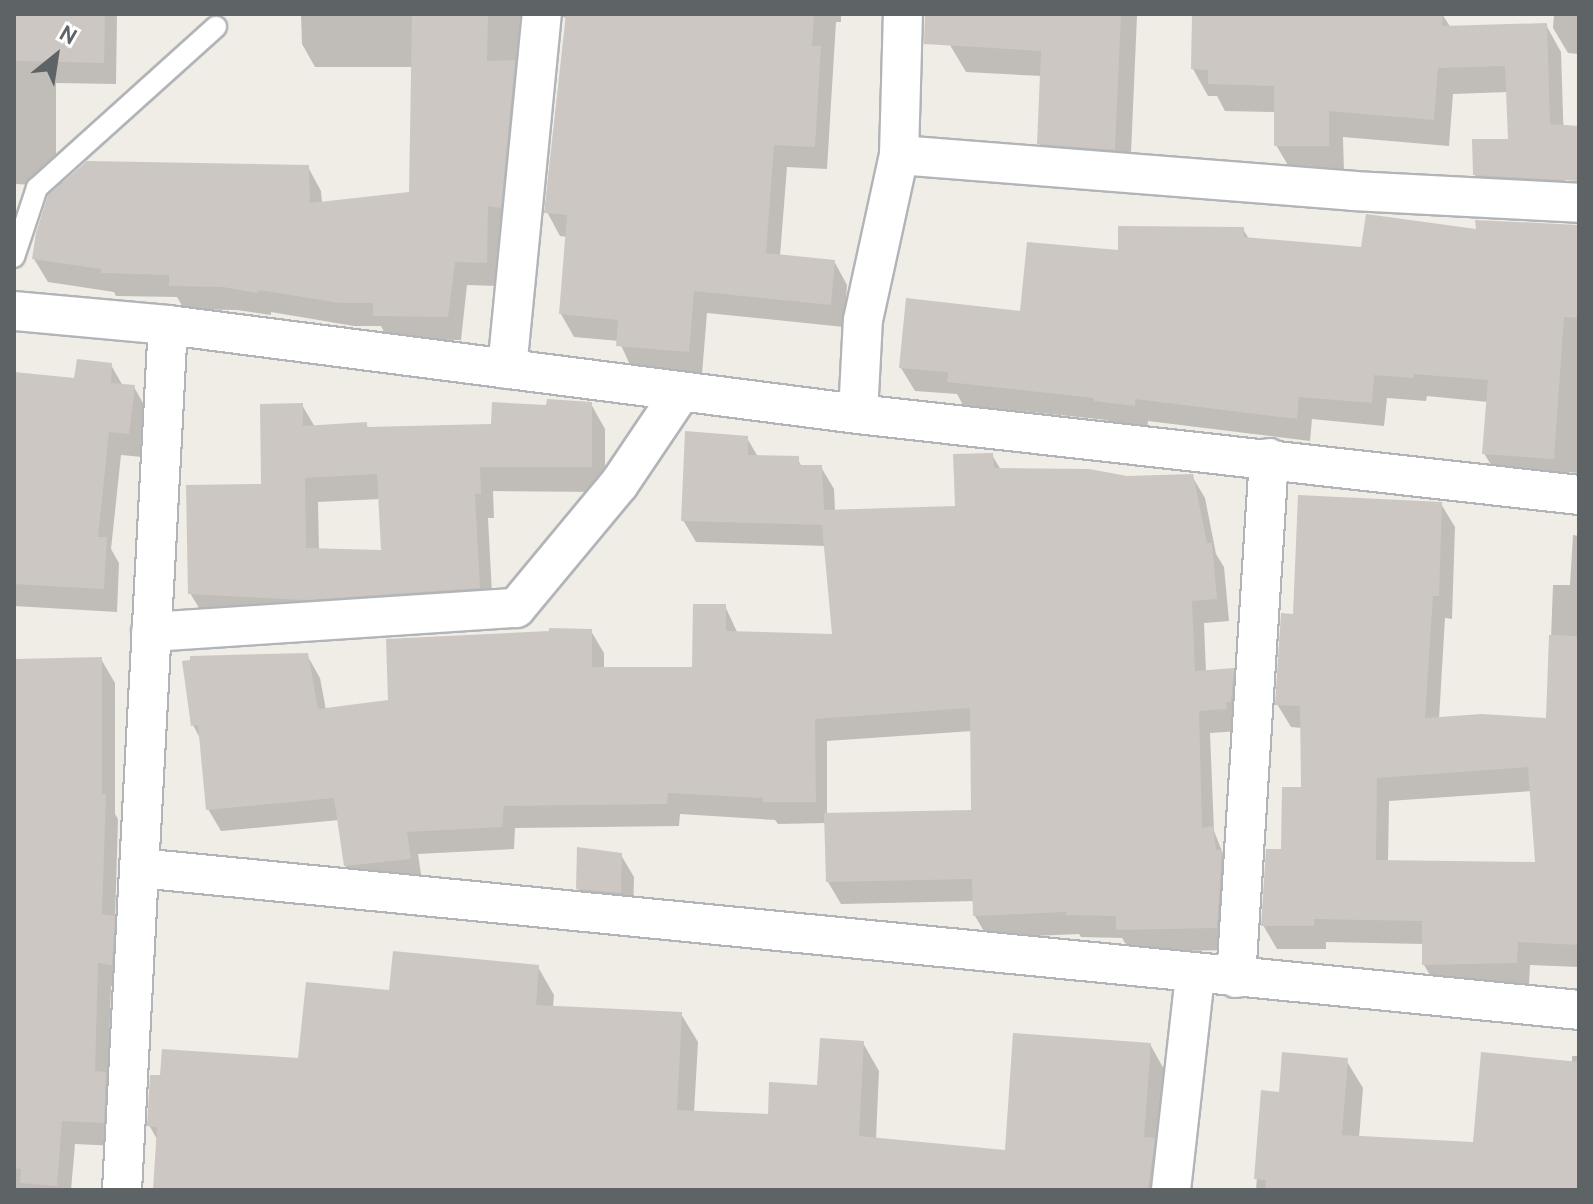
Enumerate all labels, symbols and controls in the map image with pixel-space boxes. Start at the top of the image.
north arrow [16,16,96,96]
text: N [55,19,82,50]

